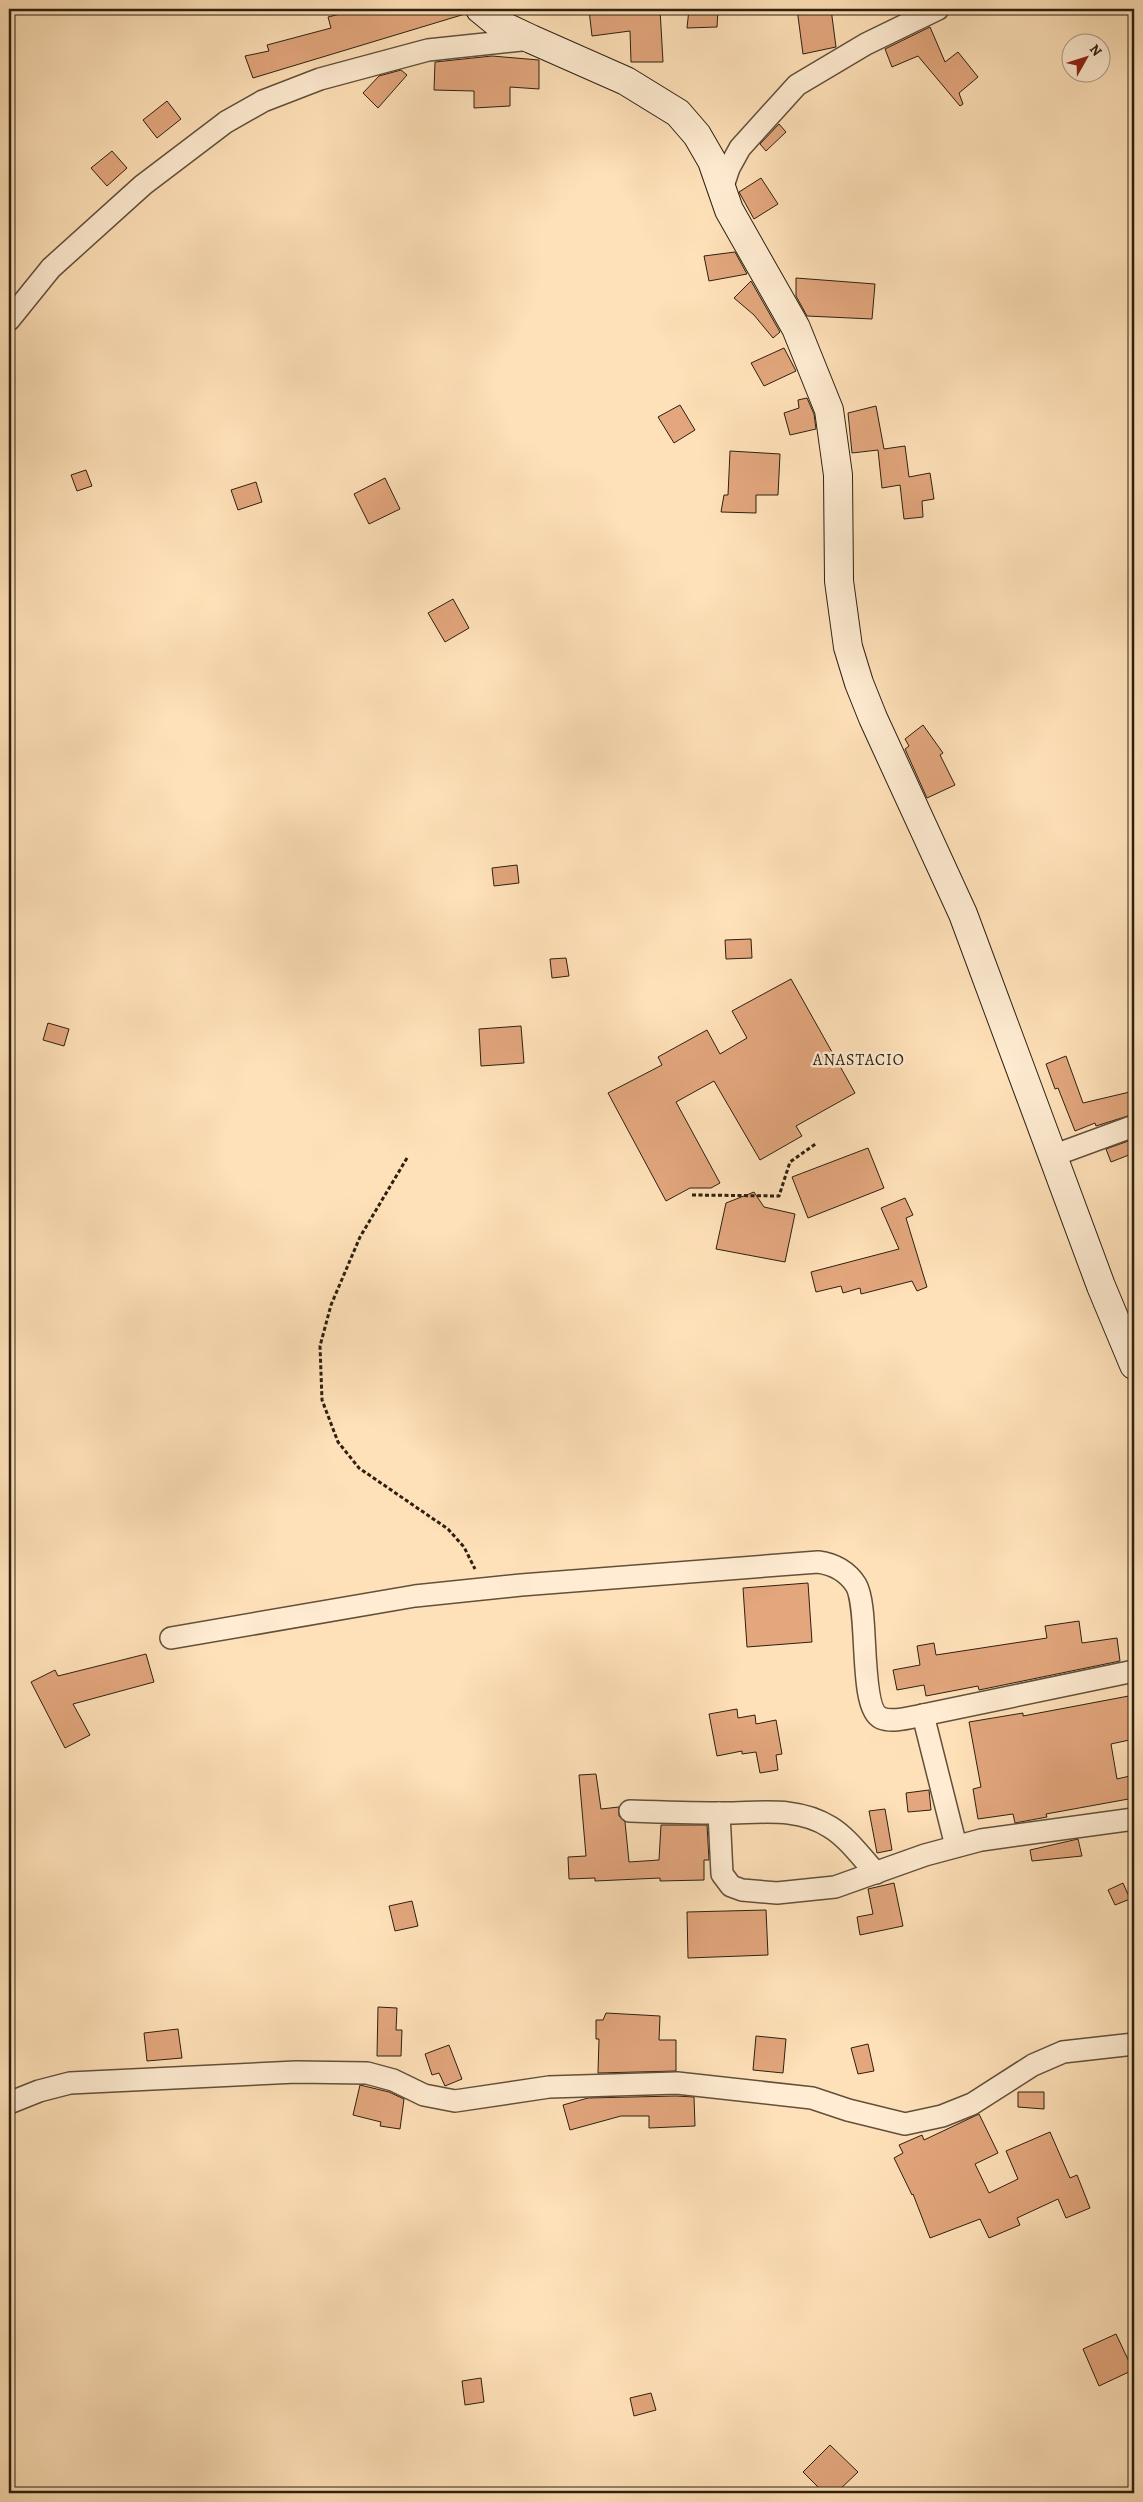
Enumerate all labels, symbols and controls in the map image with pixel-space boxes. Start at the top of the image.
north arrow [1060,32,1110,82]
text: N [1085,40,1106,60]
district label: ANASTACIO [812,1049,905,1071]

